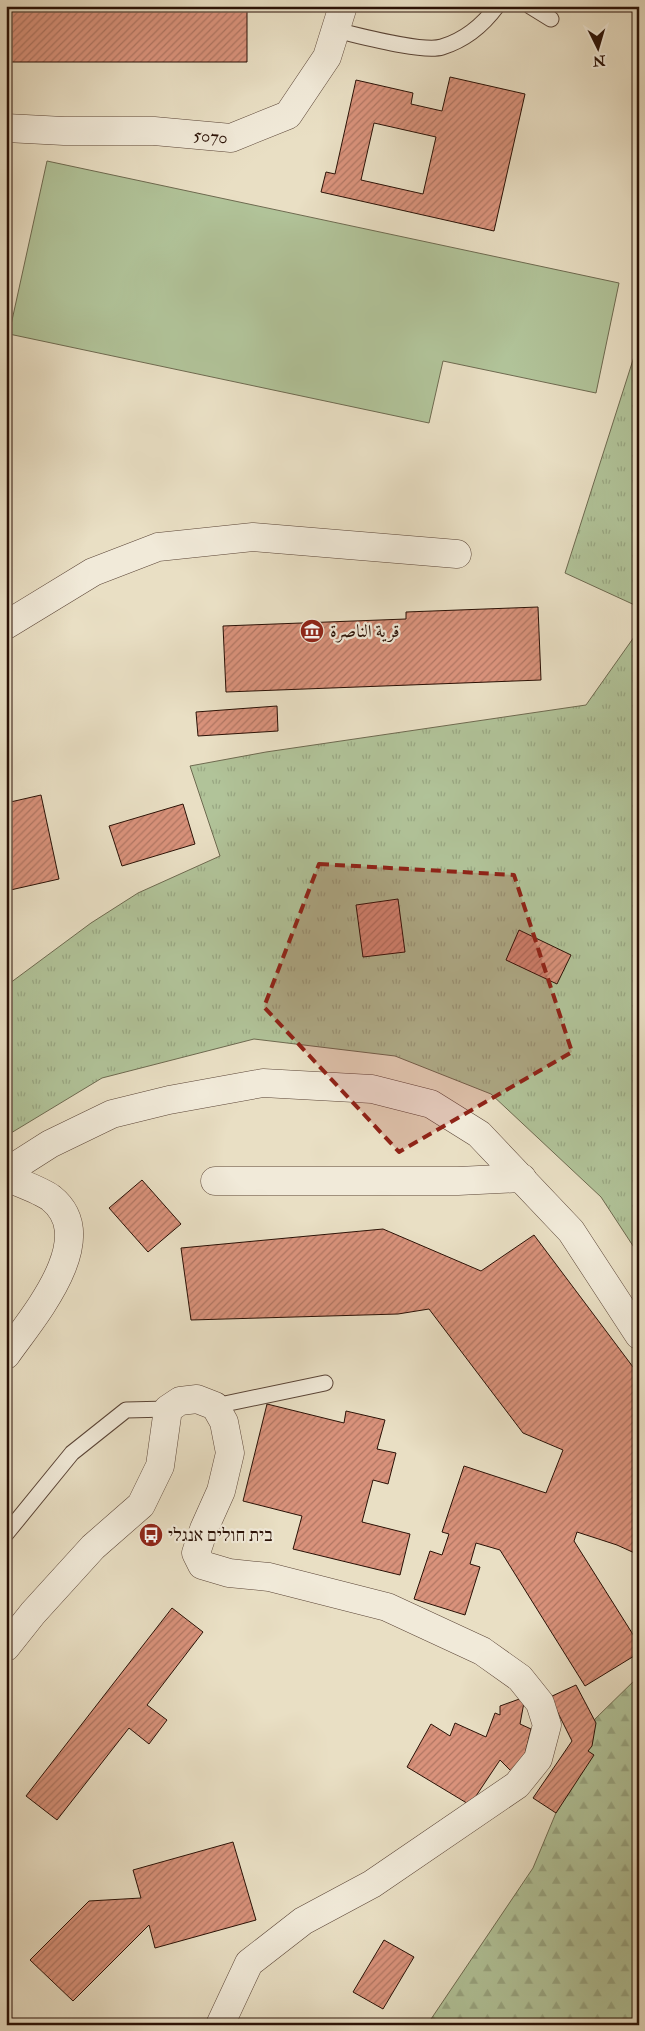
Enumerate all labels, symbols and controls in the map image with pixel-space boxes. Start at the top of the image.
north arrow [572,22,622,72]
text: N [592,51,607,70]
street label: 5070 [192,124,229,150]
museum icon: قرية الناصرة [299,618,325,644]
place label: قرية الناصرة [330,620,399,643]
bus stop icon: בית חולים אנגלי [138,1522,164,1548]
place label: בית חולים אנגלי [168,1524,273,1547]

